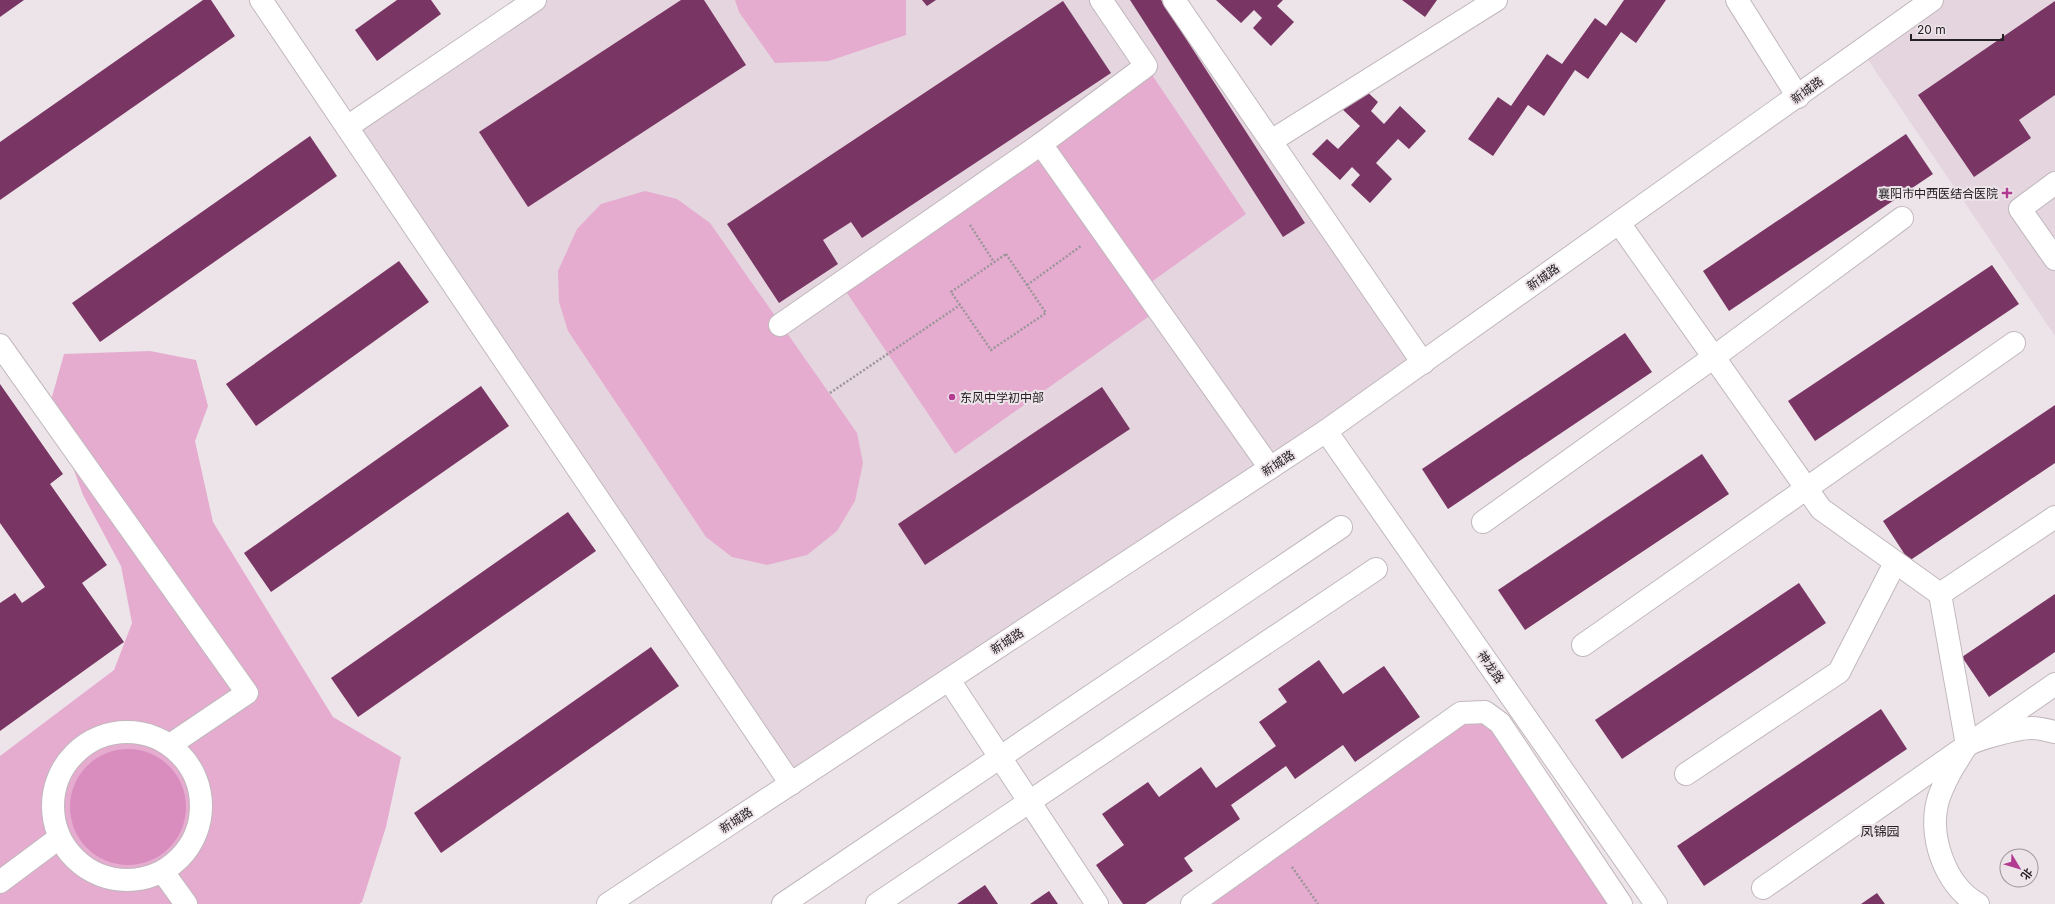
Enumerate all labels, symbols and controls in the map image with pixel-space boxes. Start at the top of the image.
scale bar [1911,16,2003,42]
text: 20 m [1917,22,1946,37]
street label: 新城路 [1788,73,1826,107]
place label: 襄阳市中西医结合医院 [1878,186,1998,201]
marker: 襄阳市中西医结合医院 [2001,187,2013,199]
street label: 新城路 [1524,261,1562,293]
place label: 东风中学初中部 [960,390,1044,405]
marker: 东风中学初中部 [947,392,957,402]
street label: 新城路 [1259,447,1297,479]
street label: 新城路 [988,625,1026,657]
street label: 神龙路 [1475,648,1507,686]
street label: 新城路 [717,804,755,836]
district label: 凤锦园 [1860,823,1900,839]
north arrow [1999,848,2039,888]
text: 北 [2018,866,2036,883]

